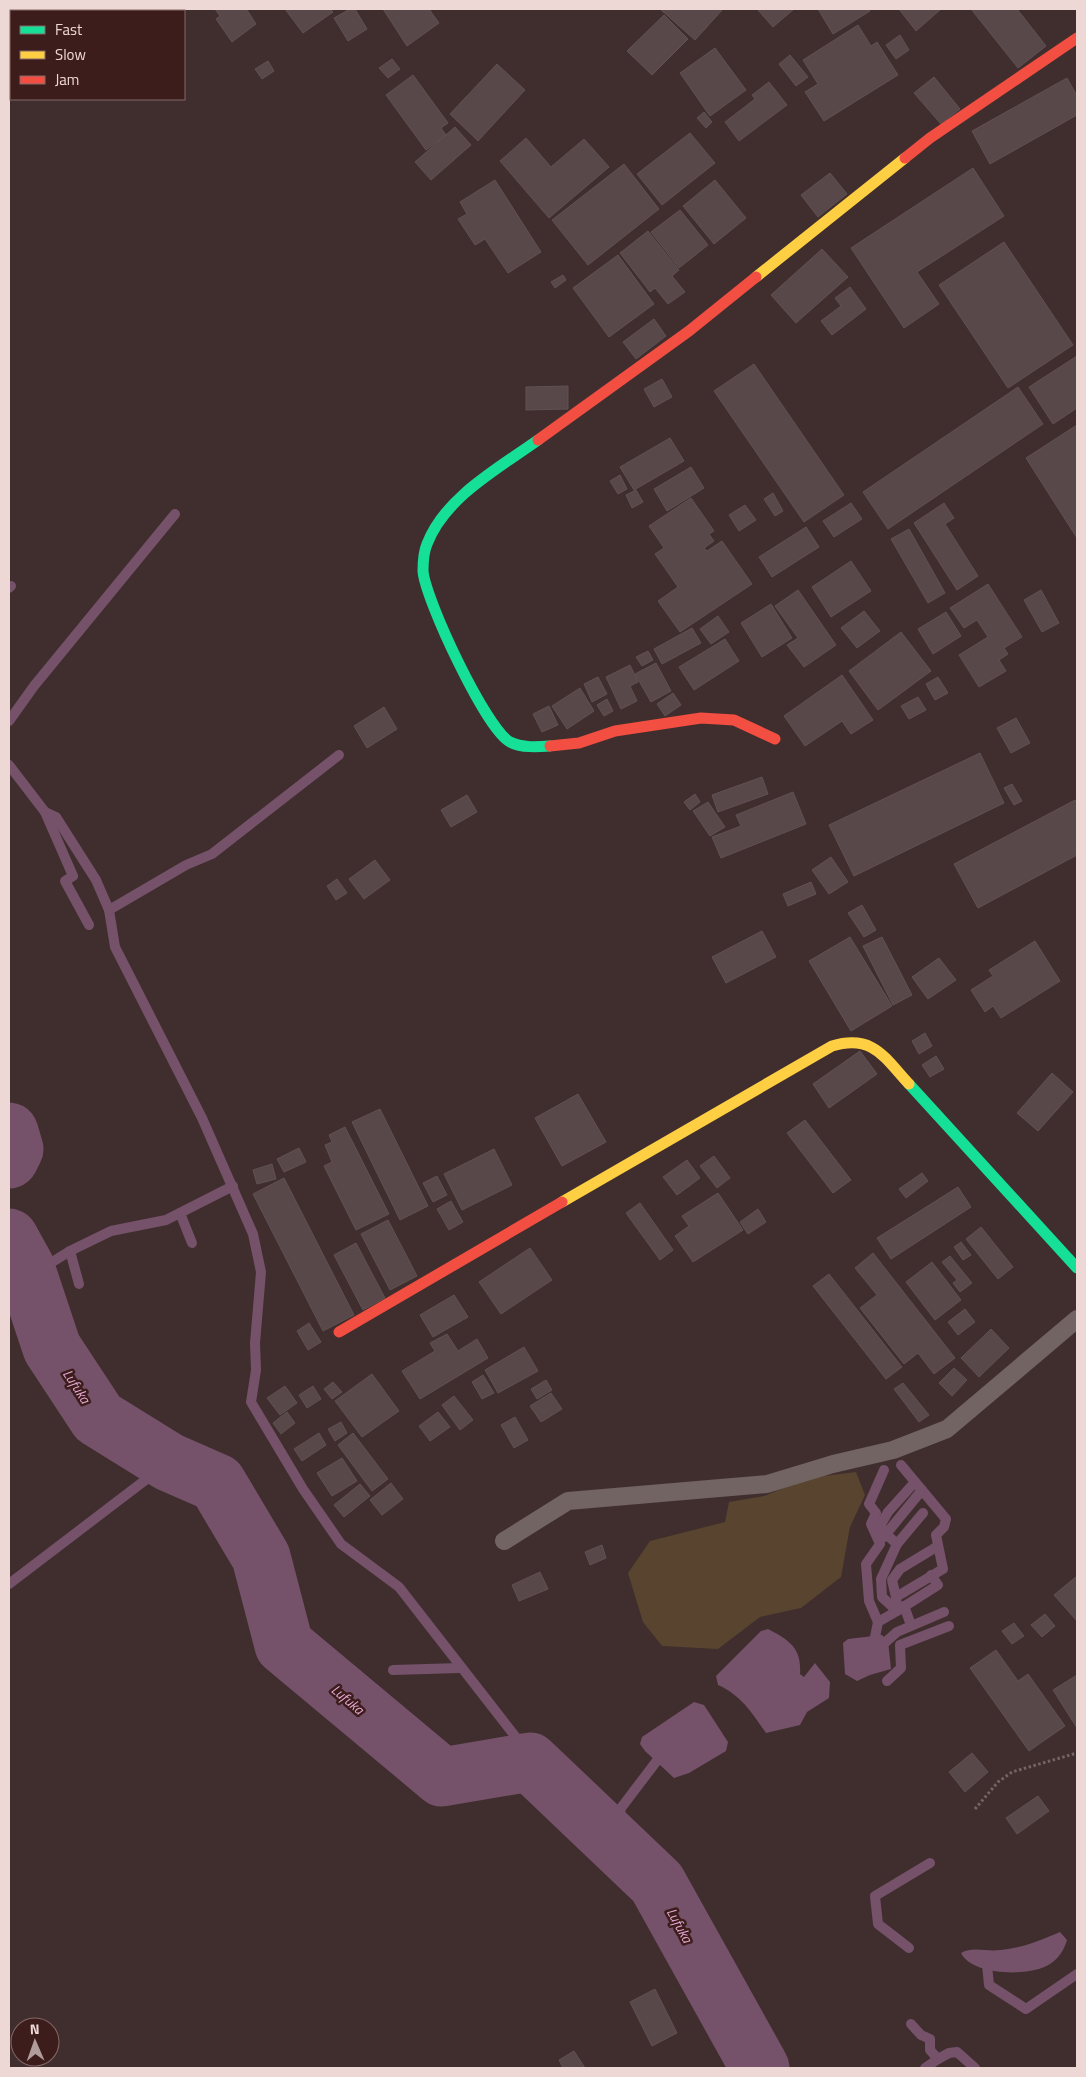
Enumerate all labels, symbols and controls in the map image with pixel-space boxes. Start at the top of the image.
legend [10,10,185,100]
text: Fast [55,18,83,41]
text: Slow [55,43,86,66]
text: Jam [55,68,79,91]
water label: Lufuka [58,1365,96,1408]
water label: Lufuka [327,1679,370,1720]
water label: Lufuka [662,1904,699,1947]
north arrow [10,2017,60,2067]
text: N [29,2018,40,2039]

